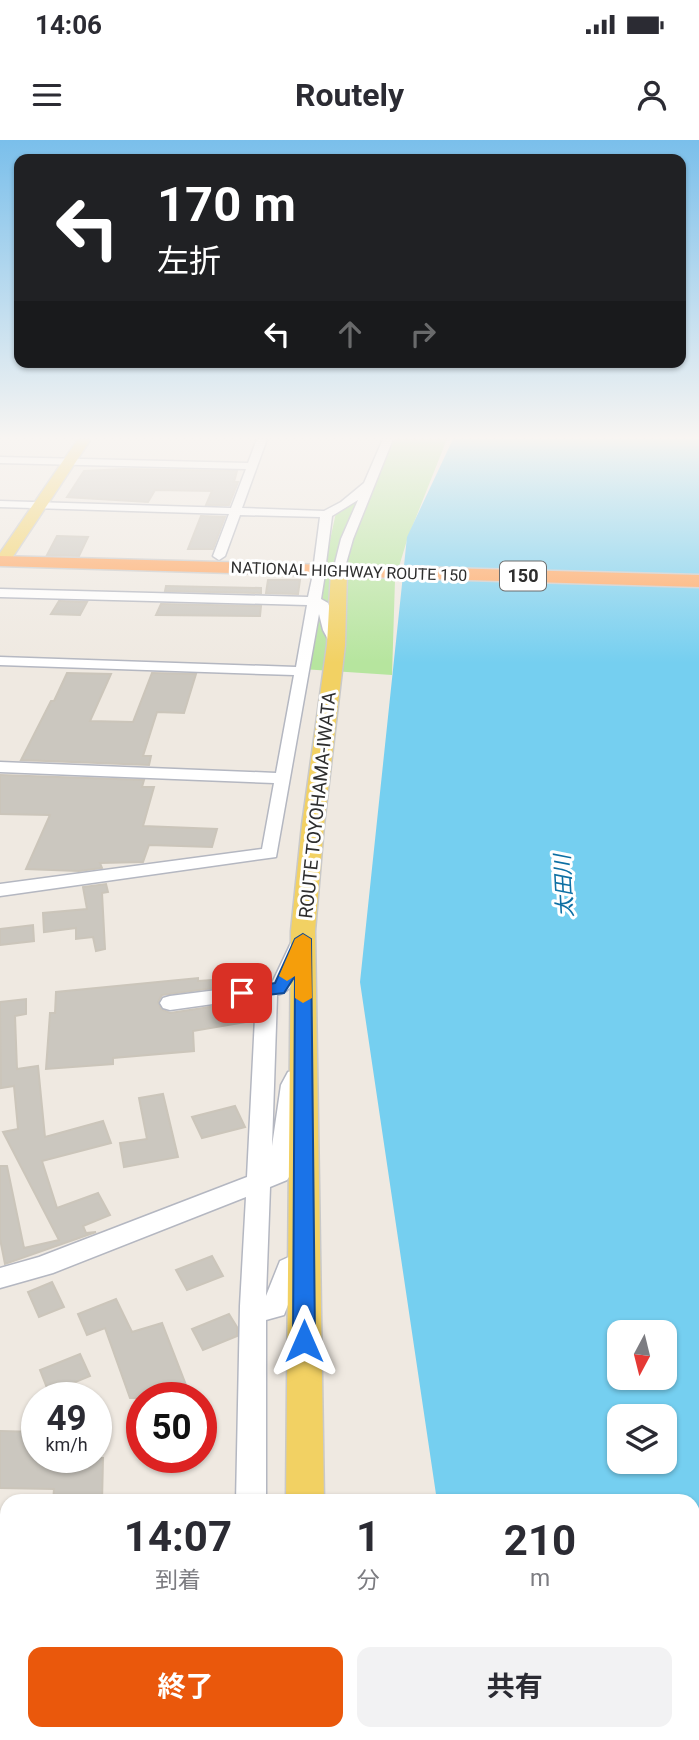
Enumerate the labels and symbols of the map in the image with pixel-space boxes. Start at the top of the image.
street label: NATIONAL HIGHWAY ROUTE 150 [230,558,468,585]
road number: 150 [500,562,546,590]
street label: ROUTE TOYOHAMA-IWATA [294,690,341,920]
water label: 太田川 [550,852,578,918]
pin [212,963,272,1023]
position arrow [267,1304,341,1378]
north arrow [607,1320,677,1390]
speed limit sign: 50 [126,1382,217,1473]

